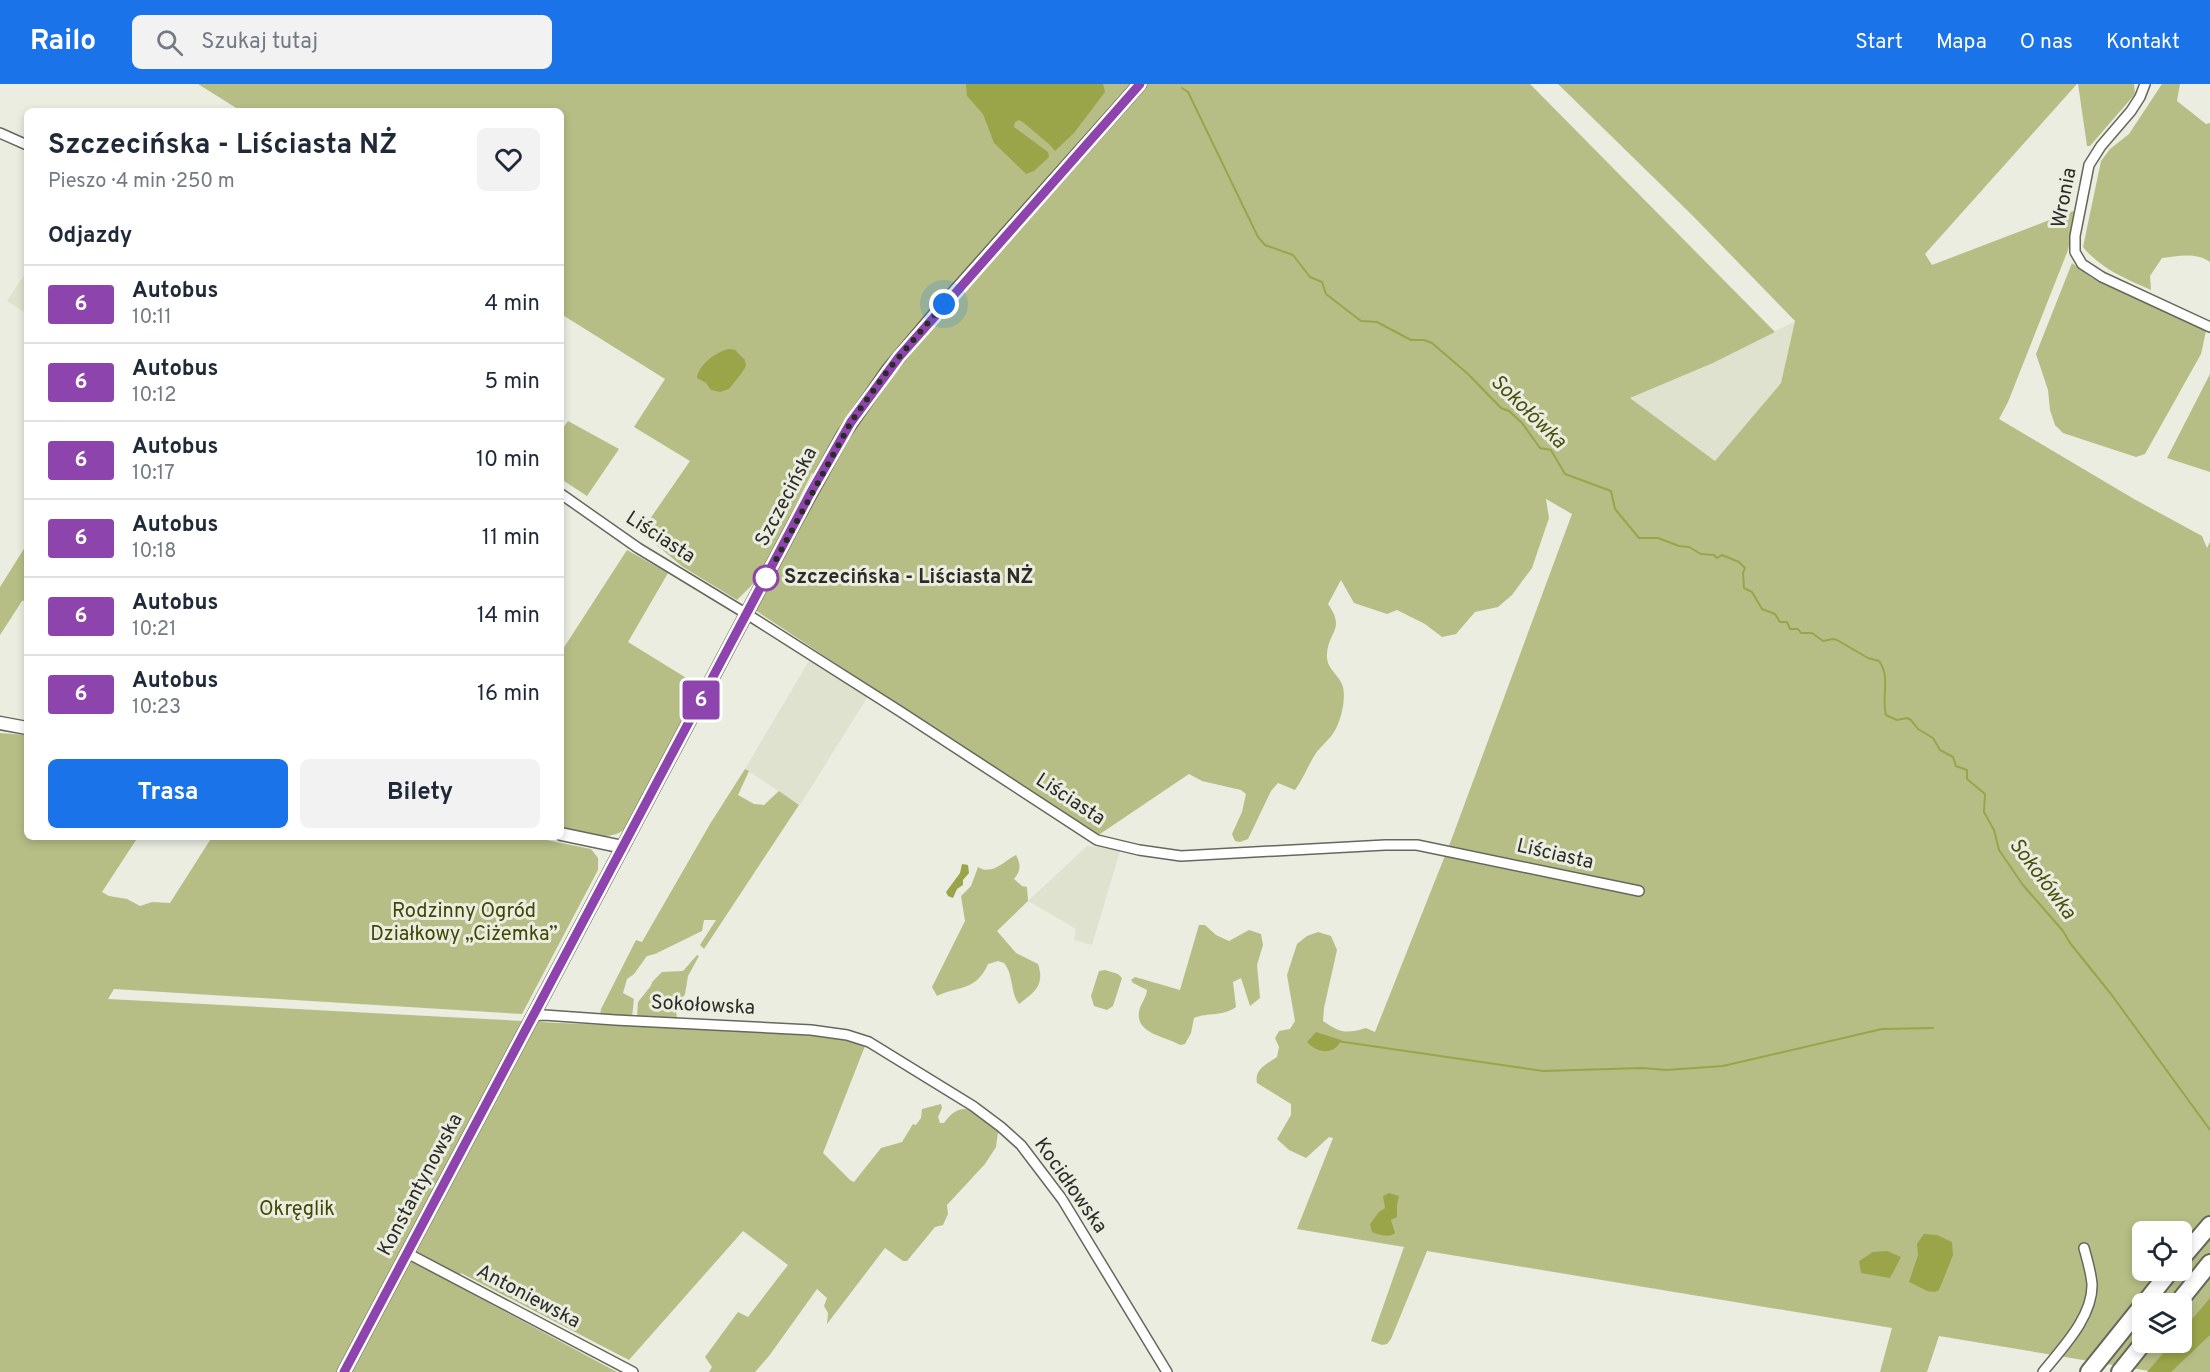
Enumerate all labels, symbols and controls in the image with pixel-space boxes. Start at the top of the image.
search box [132,15,552,69]
text: Railo [30,24,96,60]
icon: search [153,26,186,59]
text: Szukaj tutaj [201,29,318,56]
text: Start [1855,29,1903,56]
text: Mapa [1936,29,1987,56]
text: O nas [2020,29,2073,56]
text: Kontakt [2106,29,2180,56]
text: Szczecińska - Liściasta NŻ [48,128,397,164]
button: heart [477,128,540,191]
street label: Wronia [2046,166,2084,230]
text: Pieszo · 4 min · 250 m [48,169,235,195]
text: Odjazdy [48,223,132,250]
text: Autobus [132,278,218,305]
your location [929,289,959,319]
text: 6 [75,291,87,318]
text: 4 min [485,291,540,318]
text: 10:11 [132,305,172,331]
text: Autobus [132,356,218,383]
text: 6 [75,369,87,396]
text: 5 min [485,369,540,396]
water label: Sokołówka [1484,369,1572,455]
text: 10:12 [132,383,177,409]
text: Autobus [132,434,218,461]
street label: Szczecińska [750,443,824,551]
text: 6 [75,447,87,474]
text: 10 min [476,447,540,474]
text: 10:17 [132,461,175,487]
street label: Liściasta [620,506,700,570]
text: Autobus [132,512,218,539]
text: 6 [75,525,87,552]
text: 11 min [482,525,540,552]
text: 10:18 [132,539,176,565]
place label: Szczecińska - Liściasta NŻ [784,563,1033,591]
marker: Szczecińska - Liściasta NŻ [753,565,779,591]
text: Autobus [132,590,218,617]
text: 6 [75,603,87,630]
text: 14 min [477,603,540,630]
text: 10:21 [132,617,177,643]
text: Autobus [132,668,218,695]
line badge: 6 [682,680,720,720]
text: 6 [75,681,87,708]
text: 16 min [477,681,540,708]
text: 6 [695,687,707,714]
text: 10:23 [132,695,181,721]
button: Trasa [48,759,288,828]
button: Bilety [300,759,540,828]
street label: Liściasta [1030,768,1110,832]
water label: Sokołówka [2002,833,2082,925]
street label: Liściasta [1514,834,1596,876]
park label: Rodzinny Ogród Działkowy „Ciżemka” [370,899,558,948]
street label: Sokołowska [650,990,756,1022]
street label: Konstantynowska [372,1109,470,1261]
street label: Kocidłowska [1028,1133,1112,1239]
park label: Okręglik [259,1197,335,1223]
map controls [2132,1221,2192,1353]
button: locate [2132,1221,2192,1281]
street label: Antoniewska [472,1259,584,1335]
button: layers [2132,1293,2192,1353]

